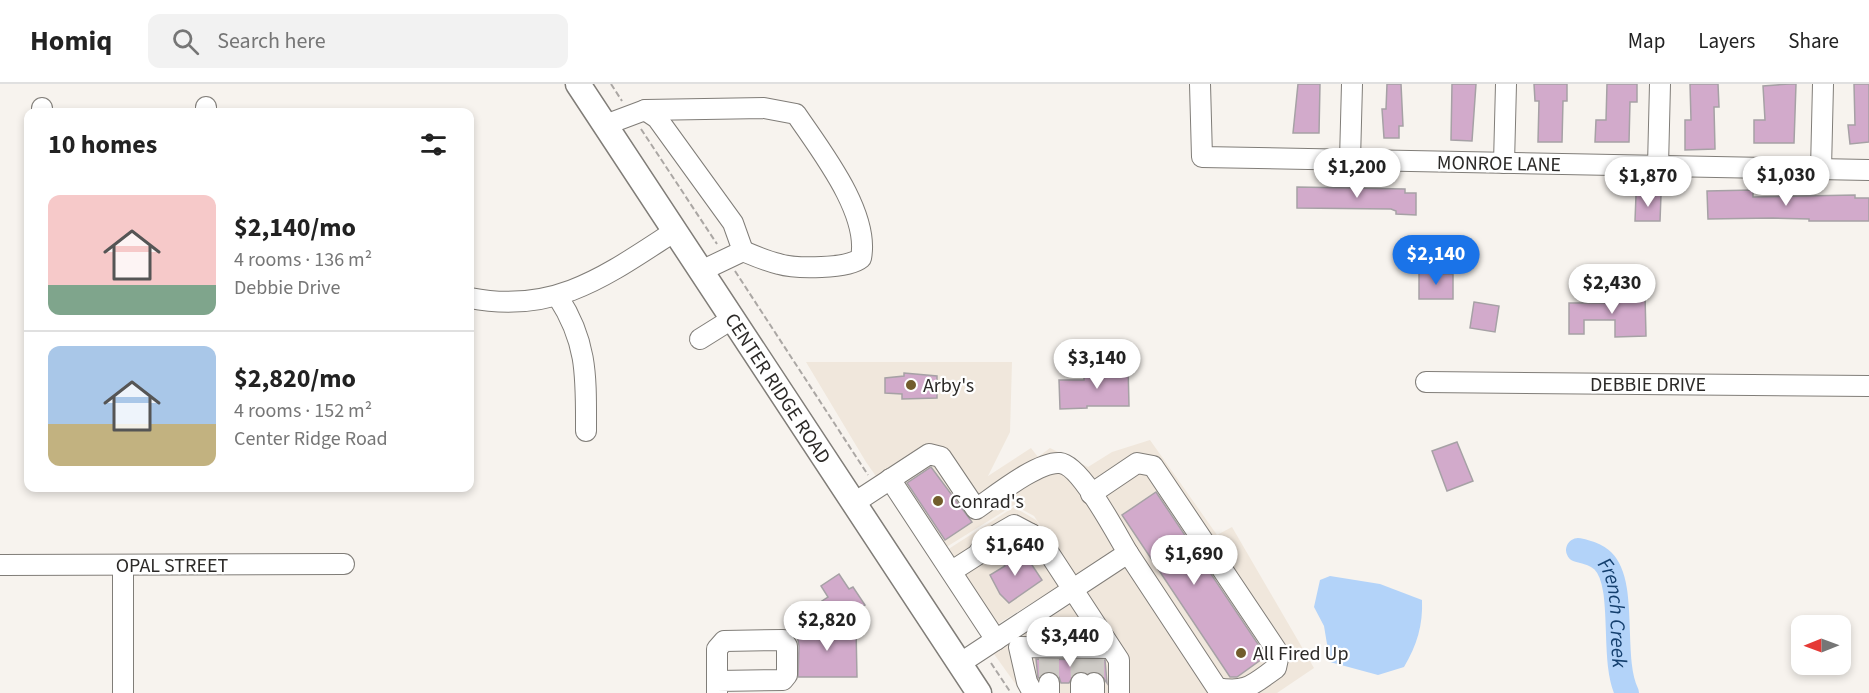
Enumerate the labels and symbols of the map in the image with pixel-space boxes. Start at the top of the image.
pin: $1,200 [1308,148,1406,199]
street label: MONROE LANE [1437,149,1561,179]
pin: $1,030 [1737,156,1835,207]
pin: $1,870 [1599,157,1697,208]
pin: $2,140 [1387,235,1485,286]
pin: $2,430 [1563,264,1661,315]
street label: CENTER RIDGE ROAD [717,308,837,469]
pin: $3,140 [1048,339,1146,390]
street label: DEBBIE DRIVE [1590,371,1706,399]
place label: Arby's [923,372,974,400]
marker: Arby's [904,378,918,392]
place label: Conrad's [950,488,1024,516]
marker: Conrad's [931,494,945,508]
pin: $1,640 [966,526,1064,577]
pin: $1,690 [1145,535,1243,586]
water label: French Creek [1591,551,1635,670]
street label: OPAL STREET [116,552,228,580]
pin: $2,820 [778,601,876,652]
north arrow [1791,615,1851,675]
pin: $3,440 [1021,617,1119,668]
place label: All Fired Up [1253,640,1349,668]
marker: All Fired Up [1234,646,1248,660]

